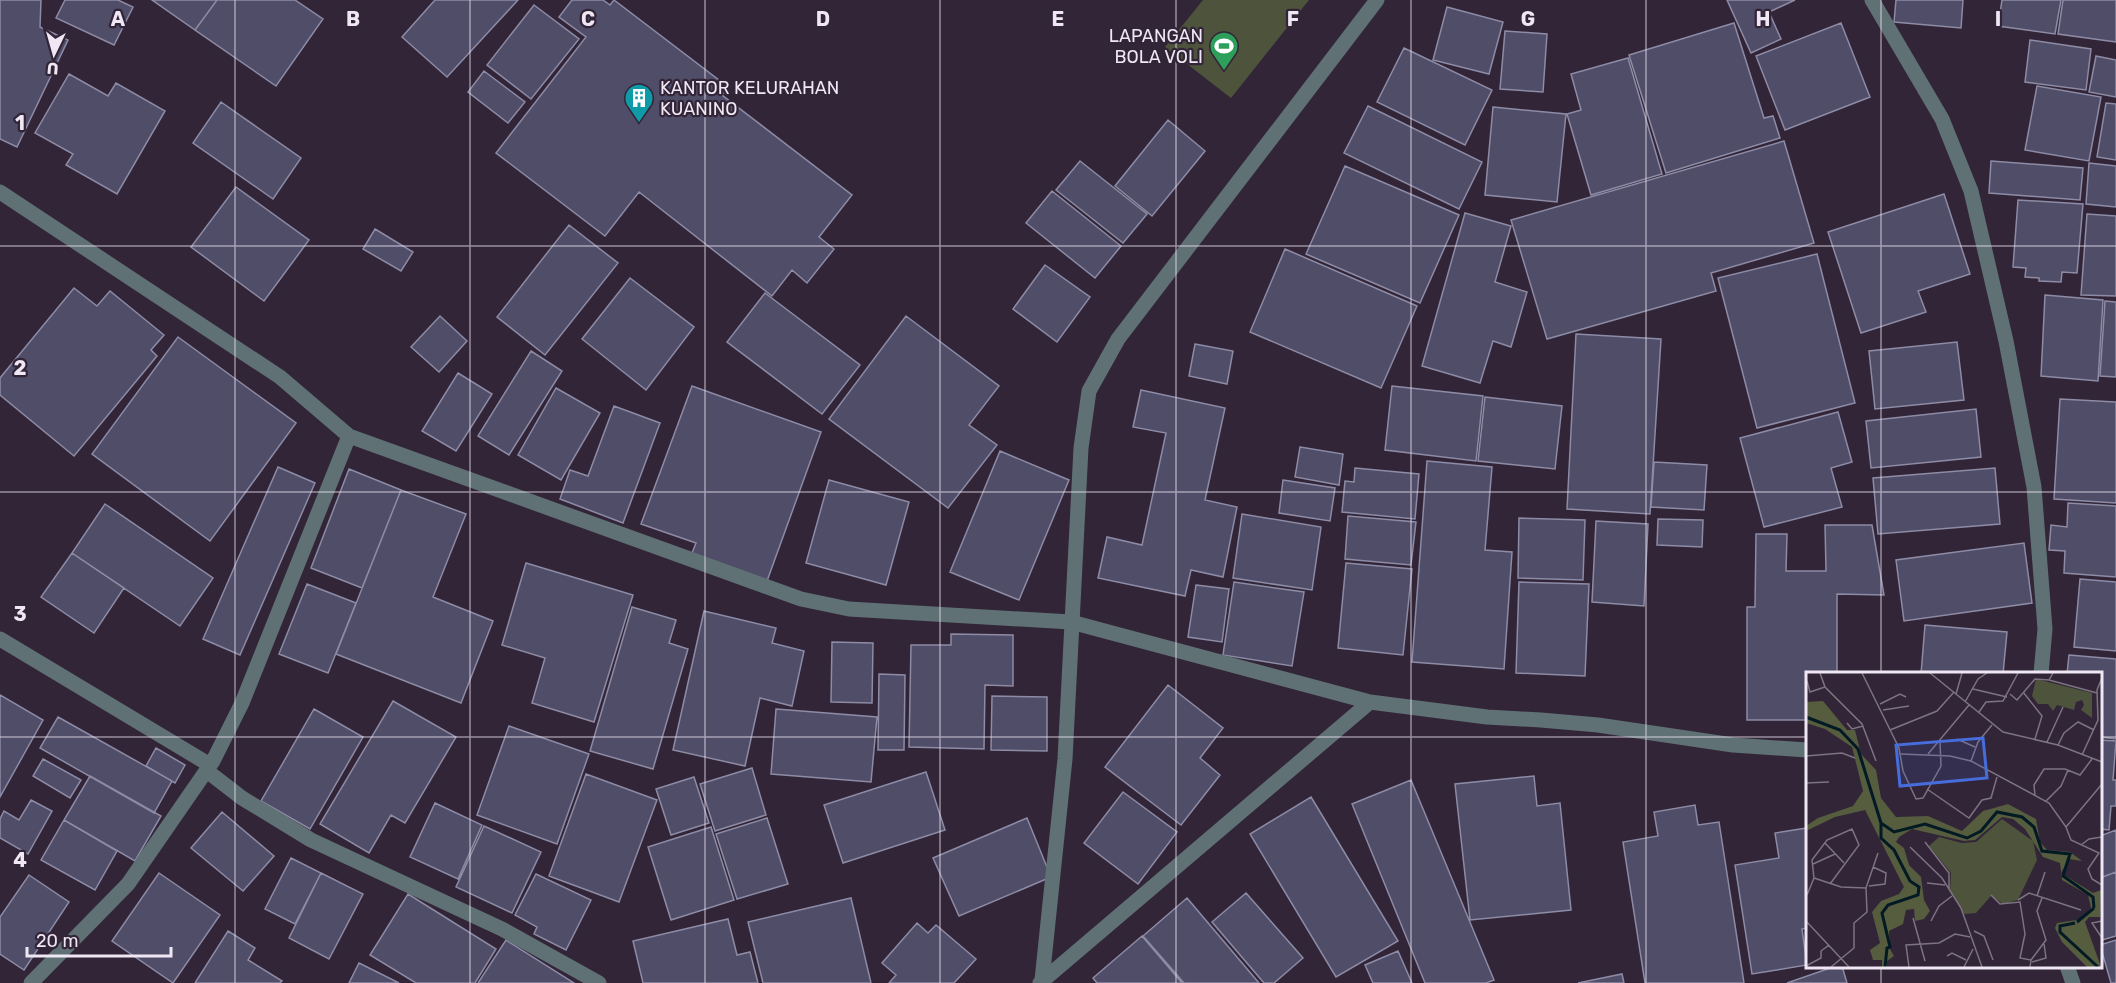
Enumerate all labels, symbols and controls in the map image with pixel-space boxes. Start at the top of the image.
text: A [111,7,126,31]
text: B [346,7,360,31]
text: C [581,7,595,31]
text: D [816,7,830,31]
text: E [1052,7,1064,31]
text: F [1287,7,1299,31]
text: G [1521,7,1535,31]
text: H [1756,7,1770,31]
text: I [1995,7,2001,31]
north arrow [24,24,84,84]
place label: LAPANGAN BOLA VOLI [1109,25,1203,68]
sports icon: LAPANGAN BOLA VOLI [1208,30,1240,72]
text: U [46,58,59,78]
place label: KANTOR KELURAHAN KUANINO [660,77,839,120]
building icon: KANTOR KELURAHAN KUANINO [623,82,655,124]
text: 1 [15,111,25,135]
text: 2 [14,356,27,380]
text: 3 [13,602,27,626]
inset map [1806,672,2101,968]
text: 4 [13,848,27,872]
scale bar [27,920,171,958]
text: 20 m [36,930,78,952]

